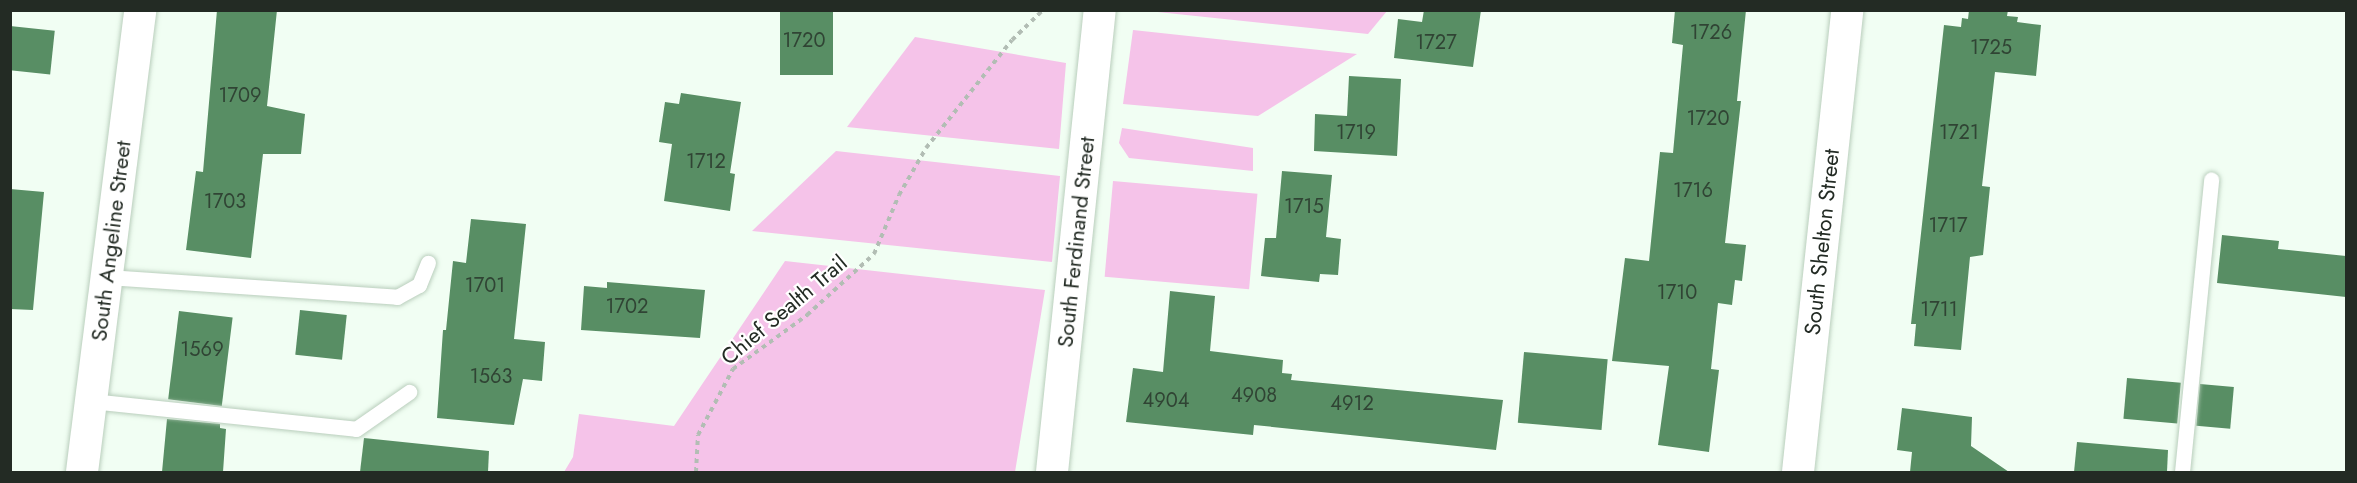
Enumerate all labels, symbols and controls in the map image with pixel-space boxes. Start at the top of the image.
house number: 1726 [1690,20,1732,44]
house number: 1720 [783,28,825,52]
house number: 1727 [1415,30,1457,54]
house number: 1725 [1970,35,2012,59]
house number: 1709 [218,83,262,107]
house number: 1720 [1687,106,1729,130]
house number: 1719 [1336,120,1376,144]
house number: 1721 [1939,120,1979,144]
street label: South Ferdinand Street [1052,135,1100,349]
street label: South Angeline Street [86,139,136,343]
street label: South Shelton Street [1799,148,1845,336]
house number: 1712 [686,149,726,173]
house number: 1716 [1673,178,1713,202]
house number: 1703 [204,189,246,213]
house number: 1715 [1284,194,1324,218]
house number: 1717 [1929,213,1967,237]
street label: Chief Sealth Trail [716,250,852,370]
house number: 1701 [465,273,505,297]
house number: 1710 [1657,280,1697,304]
house number: 1702 [606,294,648,318]
house number: 1711 [1920,297,1958,321]
house number: 1569 [180,337,224,361]
house number: 1563 [470,364,512,388]
house number: 4908 [1231,383,1277,407]
house number: 4904 [1143,388,1189,412]
house number: 4912 [1330,391,1374,415]

